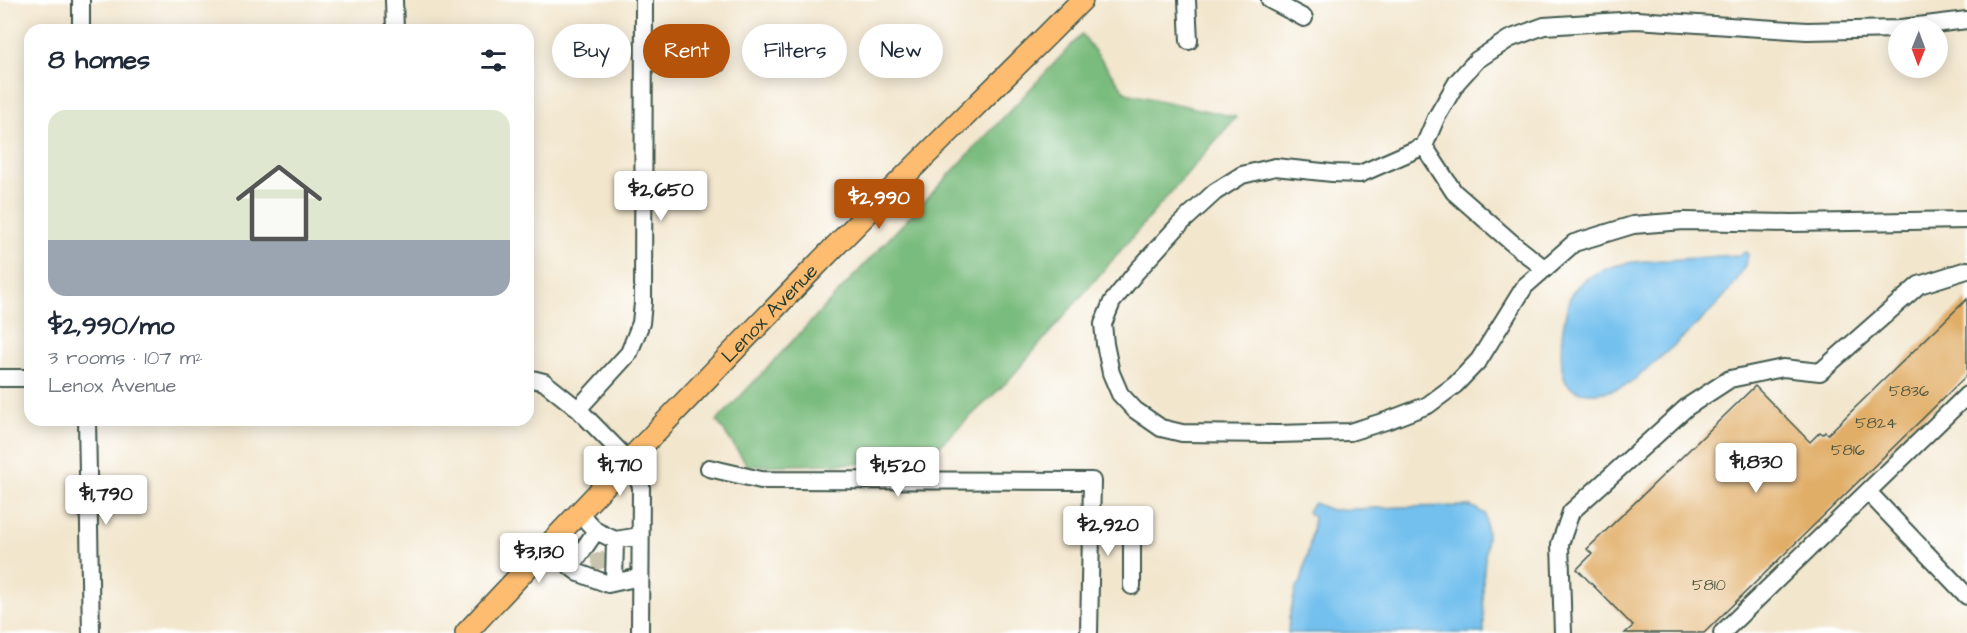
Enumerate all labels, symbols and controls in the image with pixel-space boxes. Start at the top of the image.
north arrow [1888,18,1948,78]
map controls [1888,18,1948,78]
chip: Buy [552,24,631,78]
chip: Rent [643,24,730,78]
chip: Filters [742,24,847,78]
chip: New [859,24,943,78]
text: 8 homes [48,42,150,78]
icon: filters [477,44,510,77]
icon: home [225,149,333,257]
pin: $2,650 [612,171,710,222]
text: $2,650 [628,176,694,204]
pin: $2,990 [830,179,928,230]
text: $2,990 [848,184,910,212]
street label: Lenox Avenue [715,257,825,369]
text: $2,990/mo [48,308,175,344]
text: 3 rooms · 107 m² [48,344,203,372]
text: Lenox Avenue [48,372,176,400]
house number: 5836 [1889,380,1929,402]
house number: 5824 [1855,412,1897,434]
house number: 5816 [1831,439,1865,461]
pin: $1,830 [1707,443,1805,494]
pin: $1,710 [571,446,669,497]
pin: $1,520 [849,447,947,498]
text: $1,830 [1729,448,1783,476]
text: $1,710 [598,451,642,479]
text: $1,520 [870,452,926,480]
pin: $1,790 [57,475,155,526]
text: $1,790 [79,480,133,508]
pin: $2,920 [1059,506,1157,557]
text: $2,920 [1077,511,1139,539]
pin: $3,130 [490,533,588,584]
text: $3,130 [514,538,564,566]
house number: 5810 [1692,574,1726,596]

